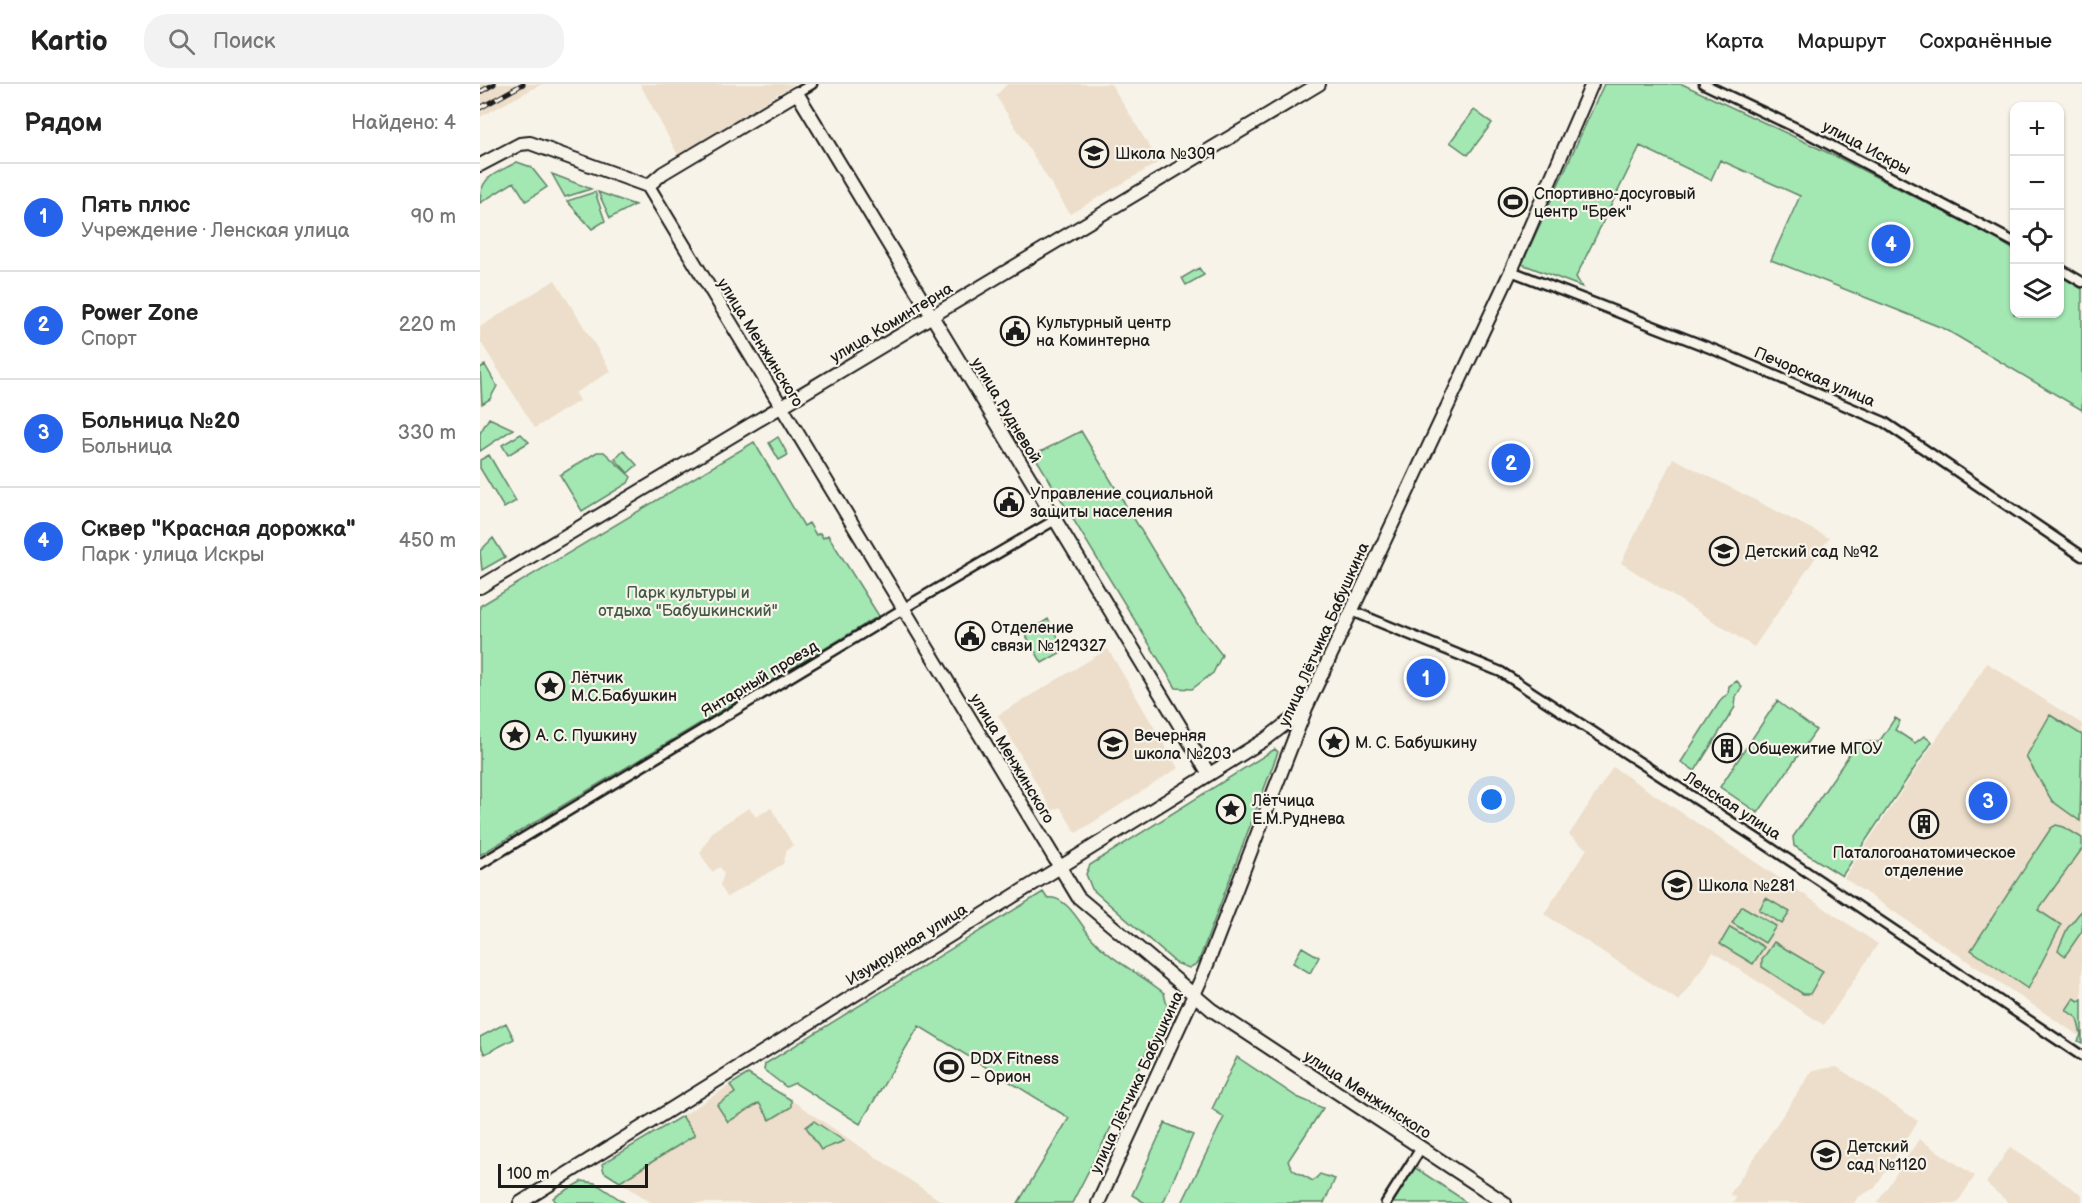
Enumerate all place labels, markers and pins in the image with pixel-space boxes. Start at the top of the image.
school or university icon: Школа №309 [1078,137,1110,169]
place label: Школа №309 [1115,145,1215,164]
place label: Спортивно-досуговый центр "Брек" [1534,185,1696,222]
sports icon: Спортивно-досуговый центр "Брек" [1497,186,1529,218]
pin: 4 [1872,222,1910,266]
place label: Культурный центр на Коминтерна [1036,314,1171,351]
public building icon: Культурный центр на Коминтерна [999,315,1031,347]
pin: 2 [1492,440,1530,485]
place label: Управление социальной защиты населения [1030,485,1213,522]
public building icon: Управление социальной защиты населения [993,486,1025,518]
school or university icon: Детский сад №92 [1708,535,1740,567]
place label: Детский сад №92 [1745,543,1879,562]
place label: Отделение связи №129327 [991,619,1106,656]
public building icon: Отделение связи №129327 [954,620,986,652]
pin: 1 [1406,656,1446,700]
place label: Лётчик М.С.Бабушкин [570,669,677,706]
place icon: Лётчик М.С.Бабушкин [534,670,566,702]
place icon: А. С. Пушкину [499,719,531,751]
place icon: М. С. Бабушкину [1318,726,1350,758]
place label: А. С. Пушкину [535,727,638,746]
place label: Вечерняя школа №203 [1134,727,1232,764]
school or university icon: Вечерняя школа №203 [1097,728,1129,760]
building icon: Общежитие МГОУ [1711,732,1743,764]
place label: М. С. Бабушкину [1355,734,1478,753]
place label: Общежитие МГОУ [1748,740,1883,759]
pin: 3 [1968,778,2008,824]
place label: Лётчица Е.М.Руднева [1251,792,1346,829]
place icon: Лётчица Е.М.Руднева [1215,793,1247,825]
building icon: Паталогоанатомическое отделение [1908,808,1940,840]
place label: Паталогоанатомическое отделение [1832,844,2016,881]
school or university icon: Школа №281 [1661,869,1693,901]
place label: Школа №281 [1698,877,1795,896]
place label: DDX Fitness – Орион [970,1050,1059,1087]
sports icon: DDX Fitness – Орион [933,1051,965,1083]
place label: Детский сад №1120 [1847,1138,1927,1175]
school or university icon: Детский сад №1120 [1810,1139,1842,1171]

